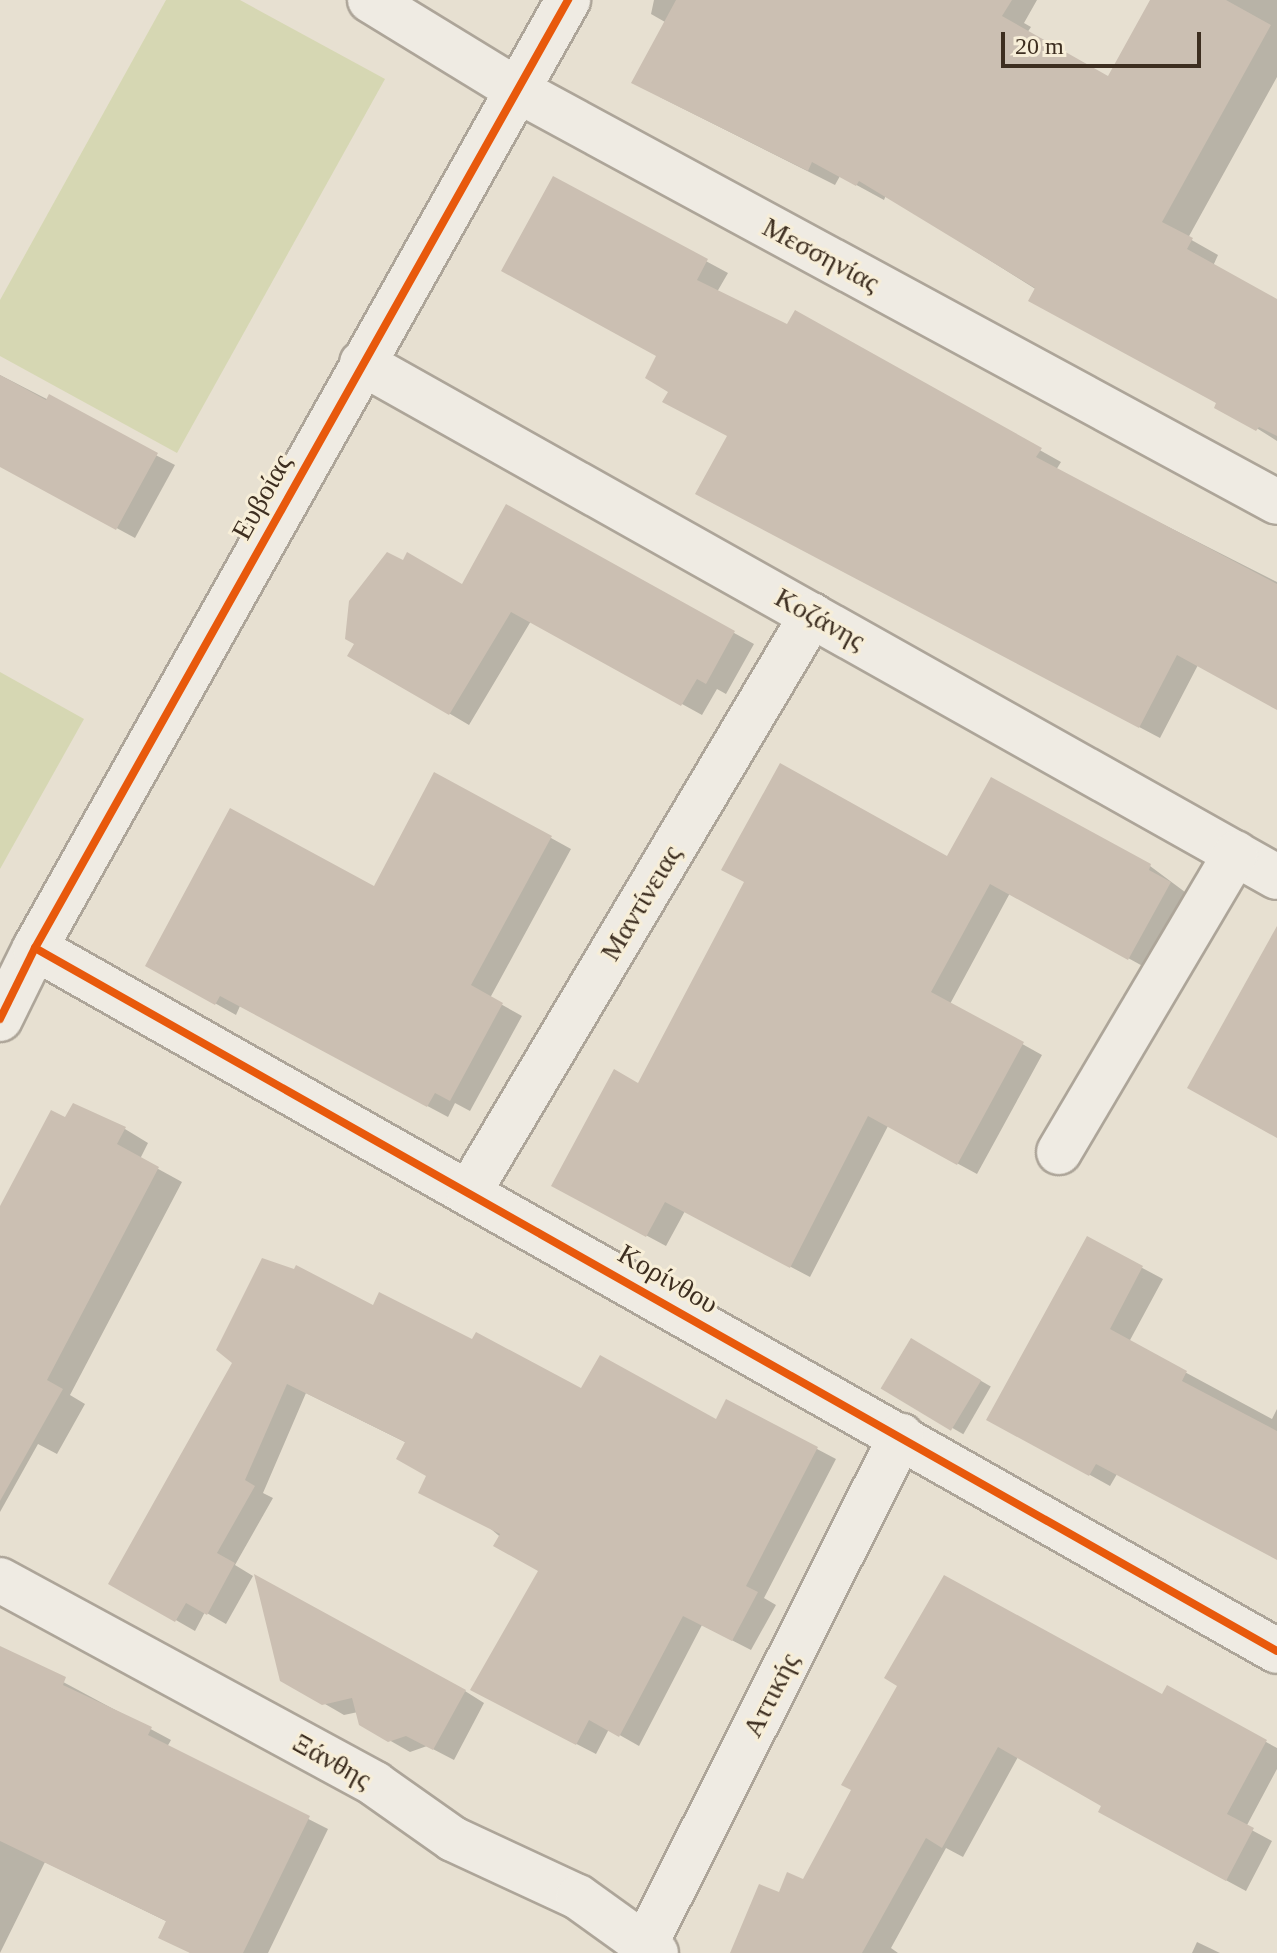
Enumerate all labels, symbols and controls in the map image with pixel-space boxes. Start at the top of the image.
scale bar [1005,16,1205,66]
text: 20 m [1015,33,1064,59]
street label: Μεσσηνίας [757,210,885,300]
street label: Ευβοίας [225,448,299,546]
street label: Κοζάνης [769,581,871,657]
street label: Μαντίνειας [593,839,689,967]
street label: Κορίνθου [612,1237,724,1321]
street label: Αττικής [736,1647,806,1743]
street label: Ξάνθης [287,1726,377,1796]

